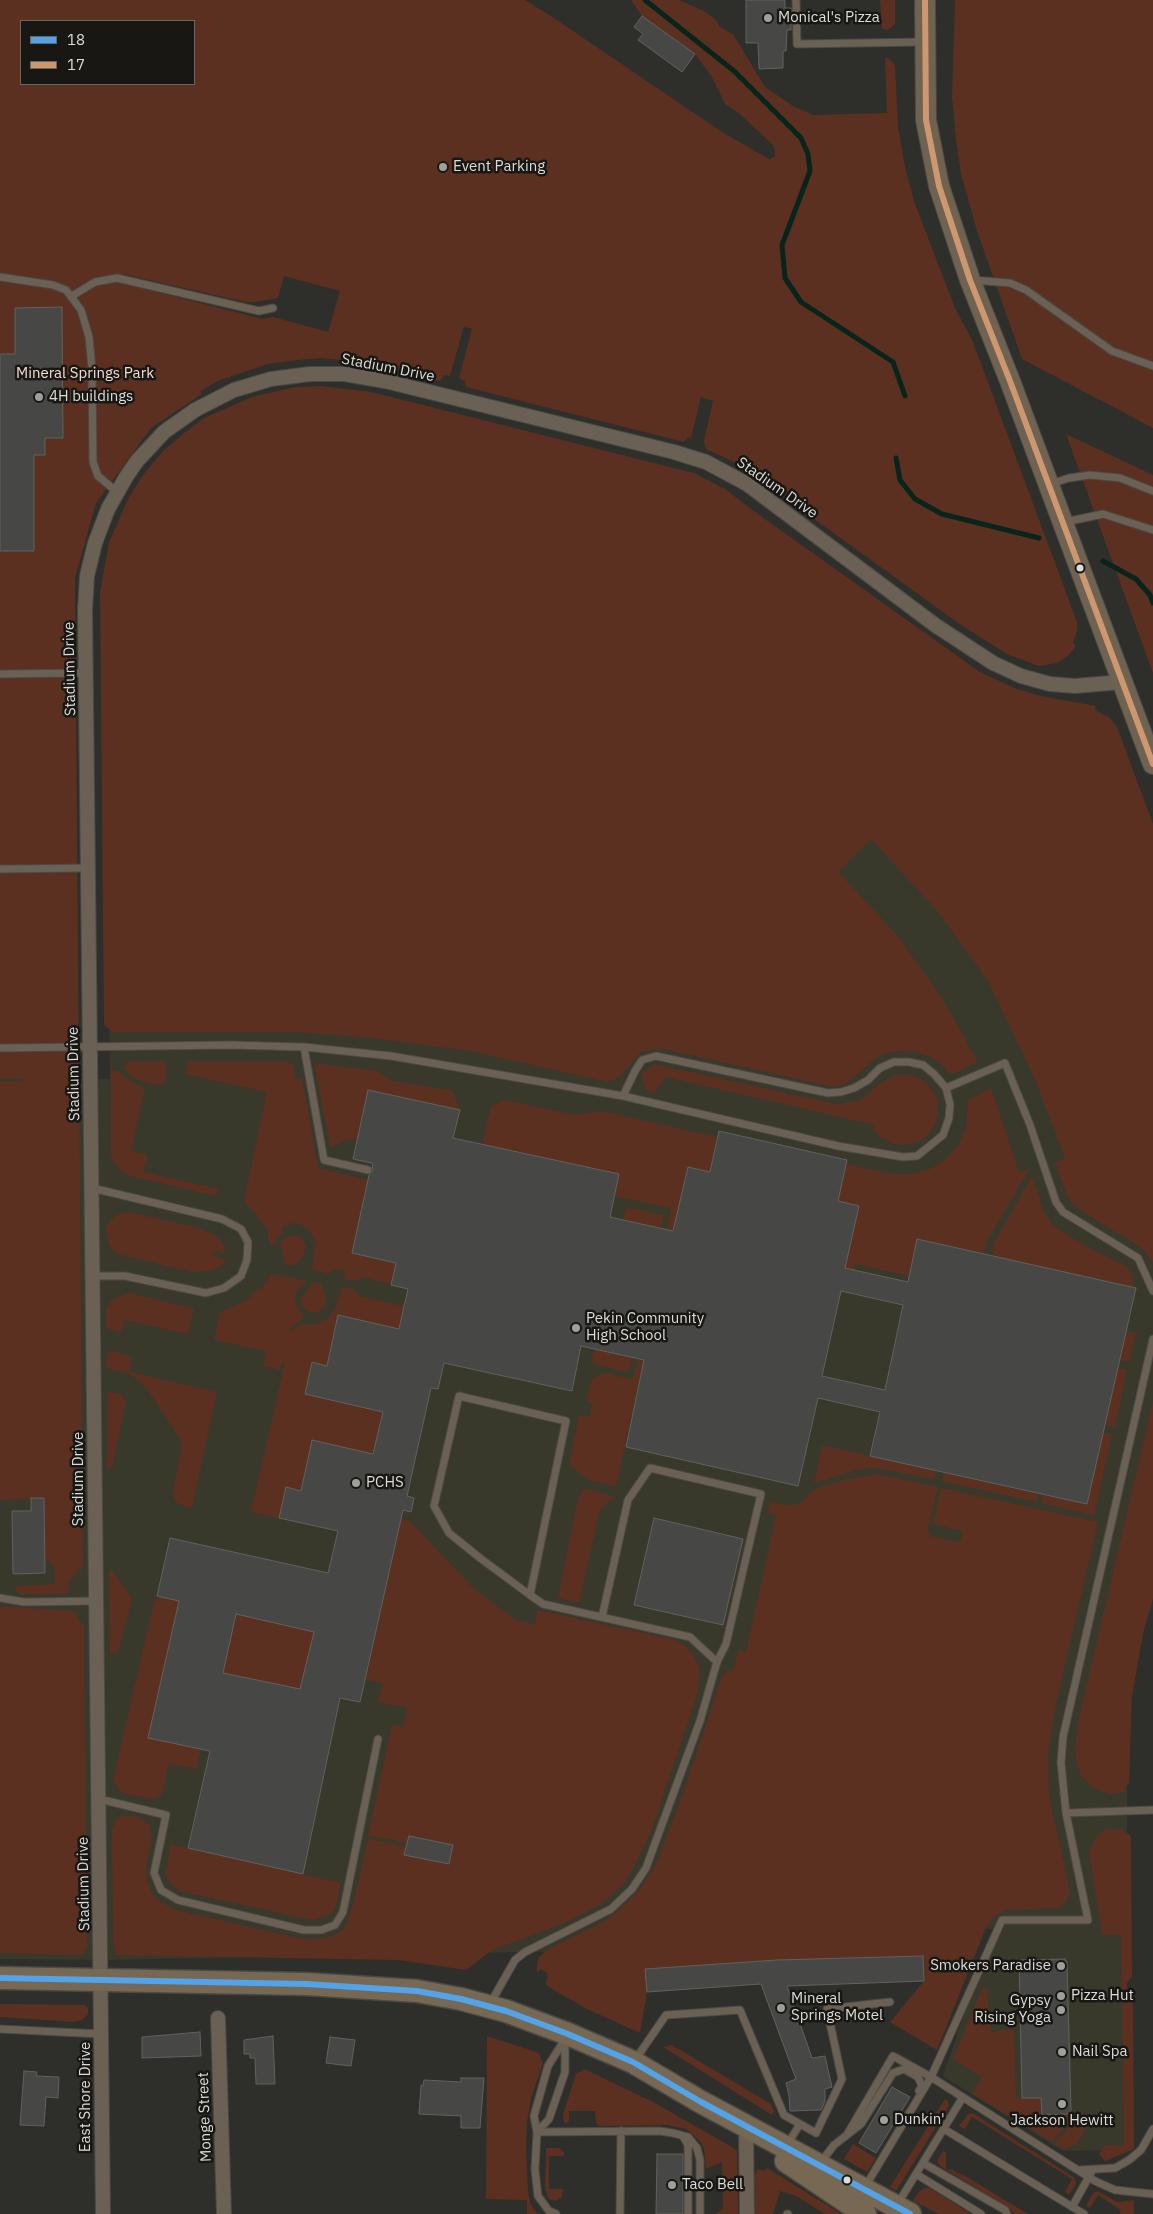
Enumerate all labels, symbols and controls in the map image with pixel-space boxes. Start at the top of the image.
place label: Monical's Pizza [778,9,880,27]
marker: Monical's Pizza [762,12,774,24]
legend [20,20,195,85]
text: 18 [67,30,85,49]
text: 17 [67,55,85,74]
place label: Event Parking [453,158,545,176]
marker: Event Parking [437,161,449,173]
street label: Stadium Drive [340,350,436,386]
park label: Mineral Springs Park [16,365,154,383]
place label: 4H buildings [49,388,133,406]
marker: 4H buildings [33,391,45,403]
street label: Stadium Drive [733,454,821,522]
unlabelled marker [1075,563,1085,573]
street label: Stadium Drive [60,622,80,716]
street label: Stadium Drive [64,1027,84,1121]
place label: Pekin Community High School [586,1310,704,1345]
marker: Pekin Community High School [570,1322,582,1334]
street label: Stadium Drive [70,1432,88,1526]
place label: PCHS [366,1474,404,1492]
marker: PCHS [350,1477,362,1489]
street label: Stadium Drive [74,1837,94,1931]
place label: Smokers Paradise [930,1957,1051,1975]
marker: Smokers Paradise [1055,1960,1067,1972]
place label: Pizza Hut [1071,1987,1134,2005]
place label: Mineral Springs Motel [791,1990,883,2025]
marker: Pizza Hut [1055,1990,1067,2002]
place label: Gypsy Rising Yoga [974,1992,1051,2027]
marker: Mineral Springs Motel [775,2002,787,2014]
marker: Gypsy Rising Yoga [1055,2004,1067,2016]
street label: East Shore Drive [77,2042,95,2152]
place label: Nail Spa [1072,2043,1127,2061]
marker: Nail Spa [1056,2046,1068,2058]
street label: Monge Street [194,2072,216,2162]
marker: Jackson Hewitt [1056,2098,1068,2110]
place label: Dunkin' [894,2111,945,2129]
place label: Jackson Hewitt [1010,2112,1114,2130]
marker: Dunkin' [878,2114,890,2126]
unlabelled marker [842,2175,852,2185]
place label: Taco Bell [682,2176,743,2194]
marker: Taco Bell [666,2179,678,2191]

